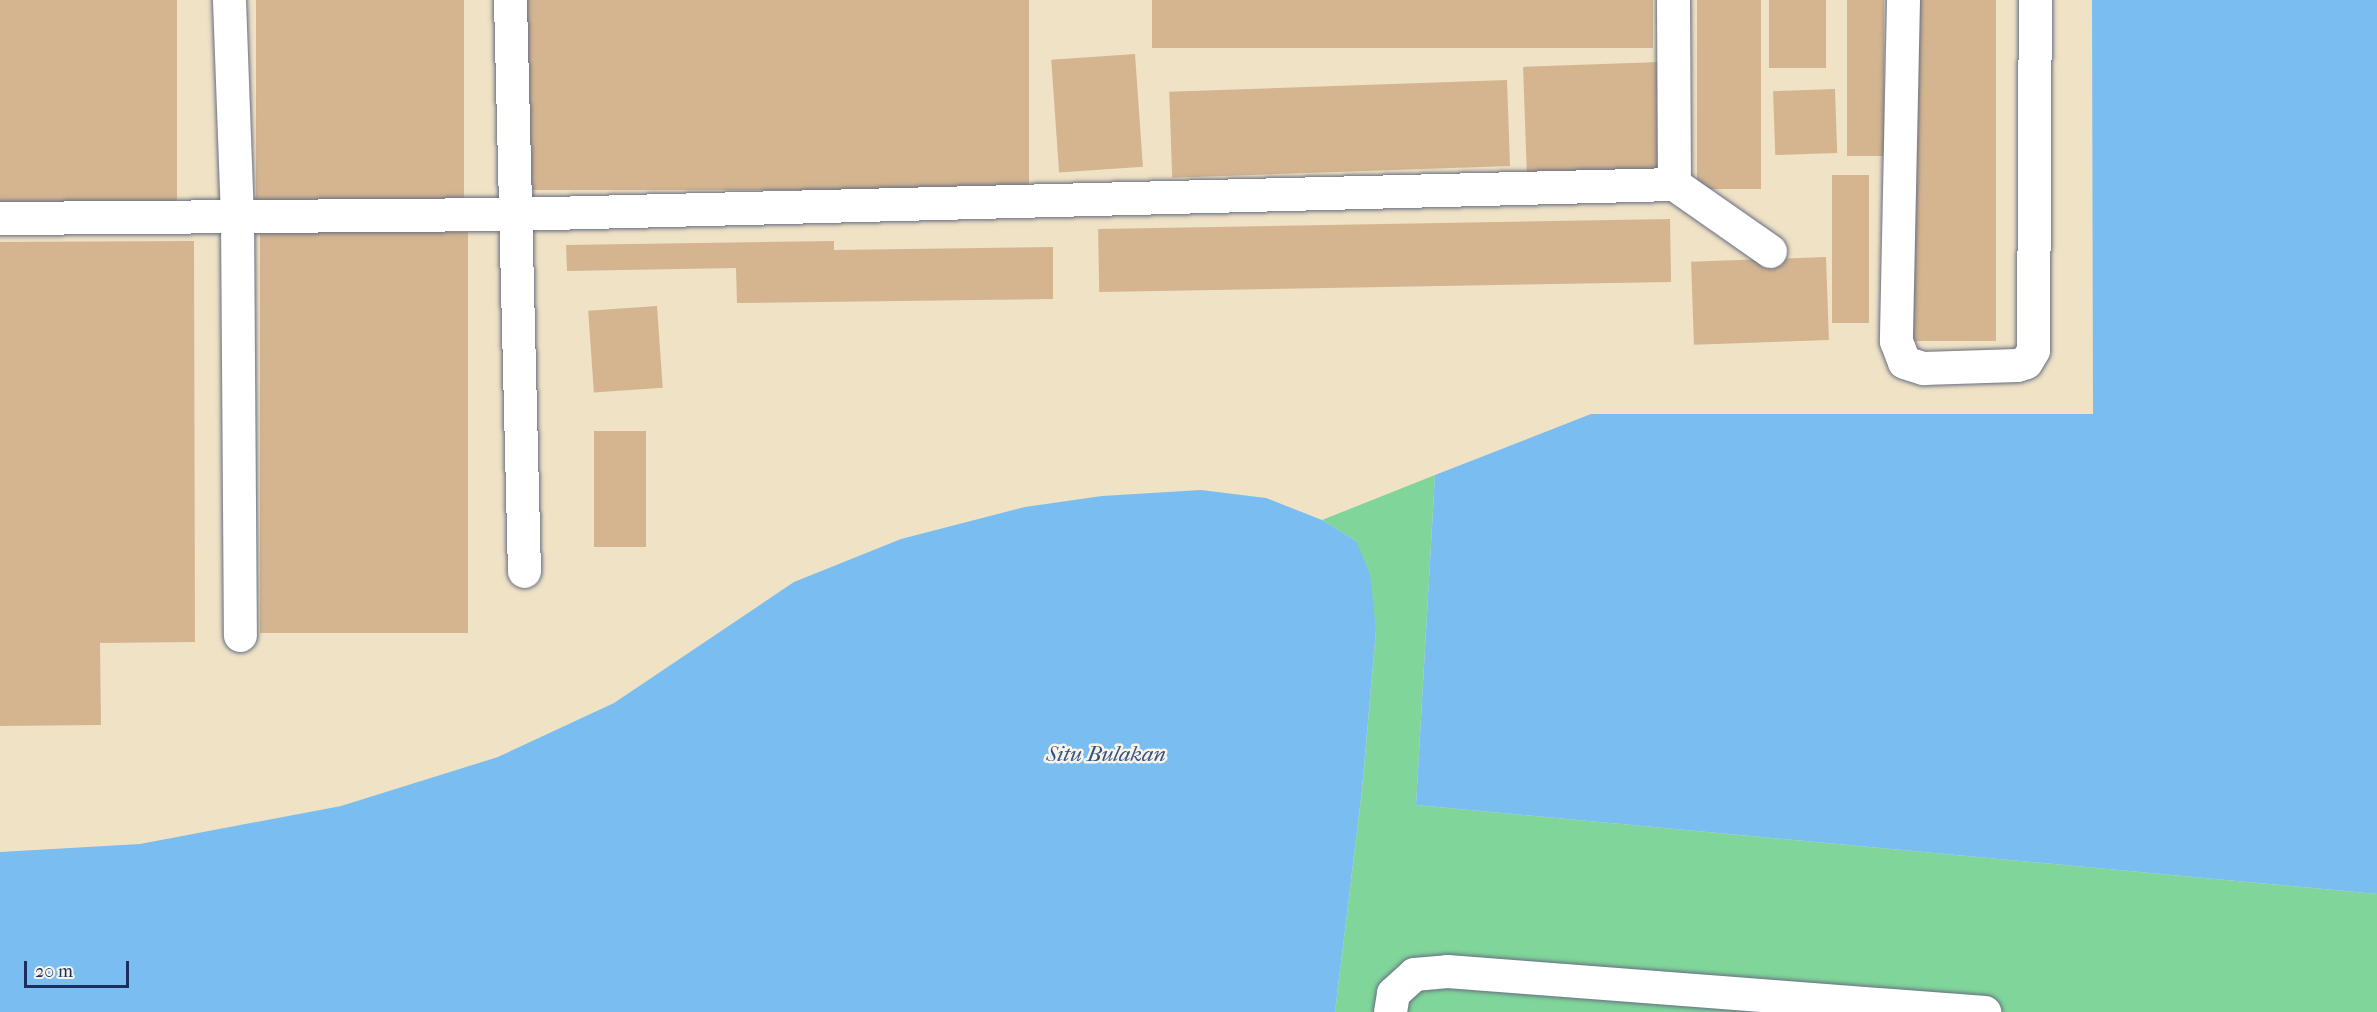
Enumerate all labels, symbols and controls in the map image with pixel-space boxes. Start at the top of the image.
water label: Situ Bulakan [1046,742,1166,768]
scale bar [27,949,132,987]
text: 20 m [35,961,73,982]

